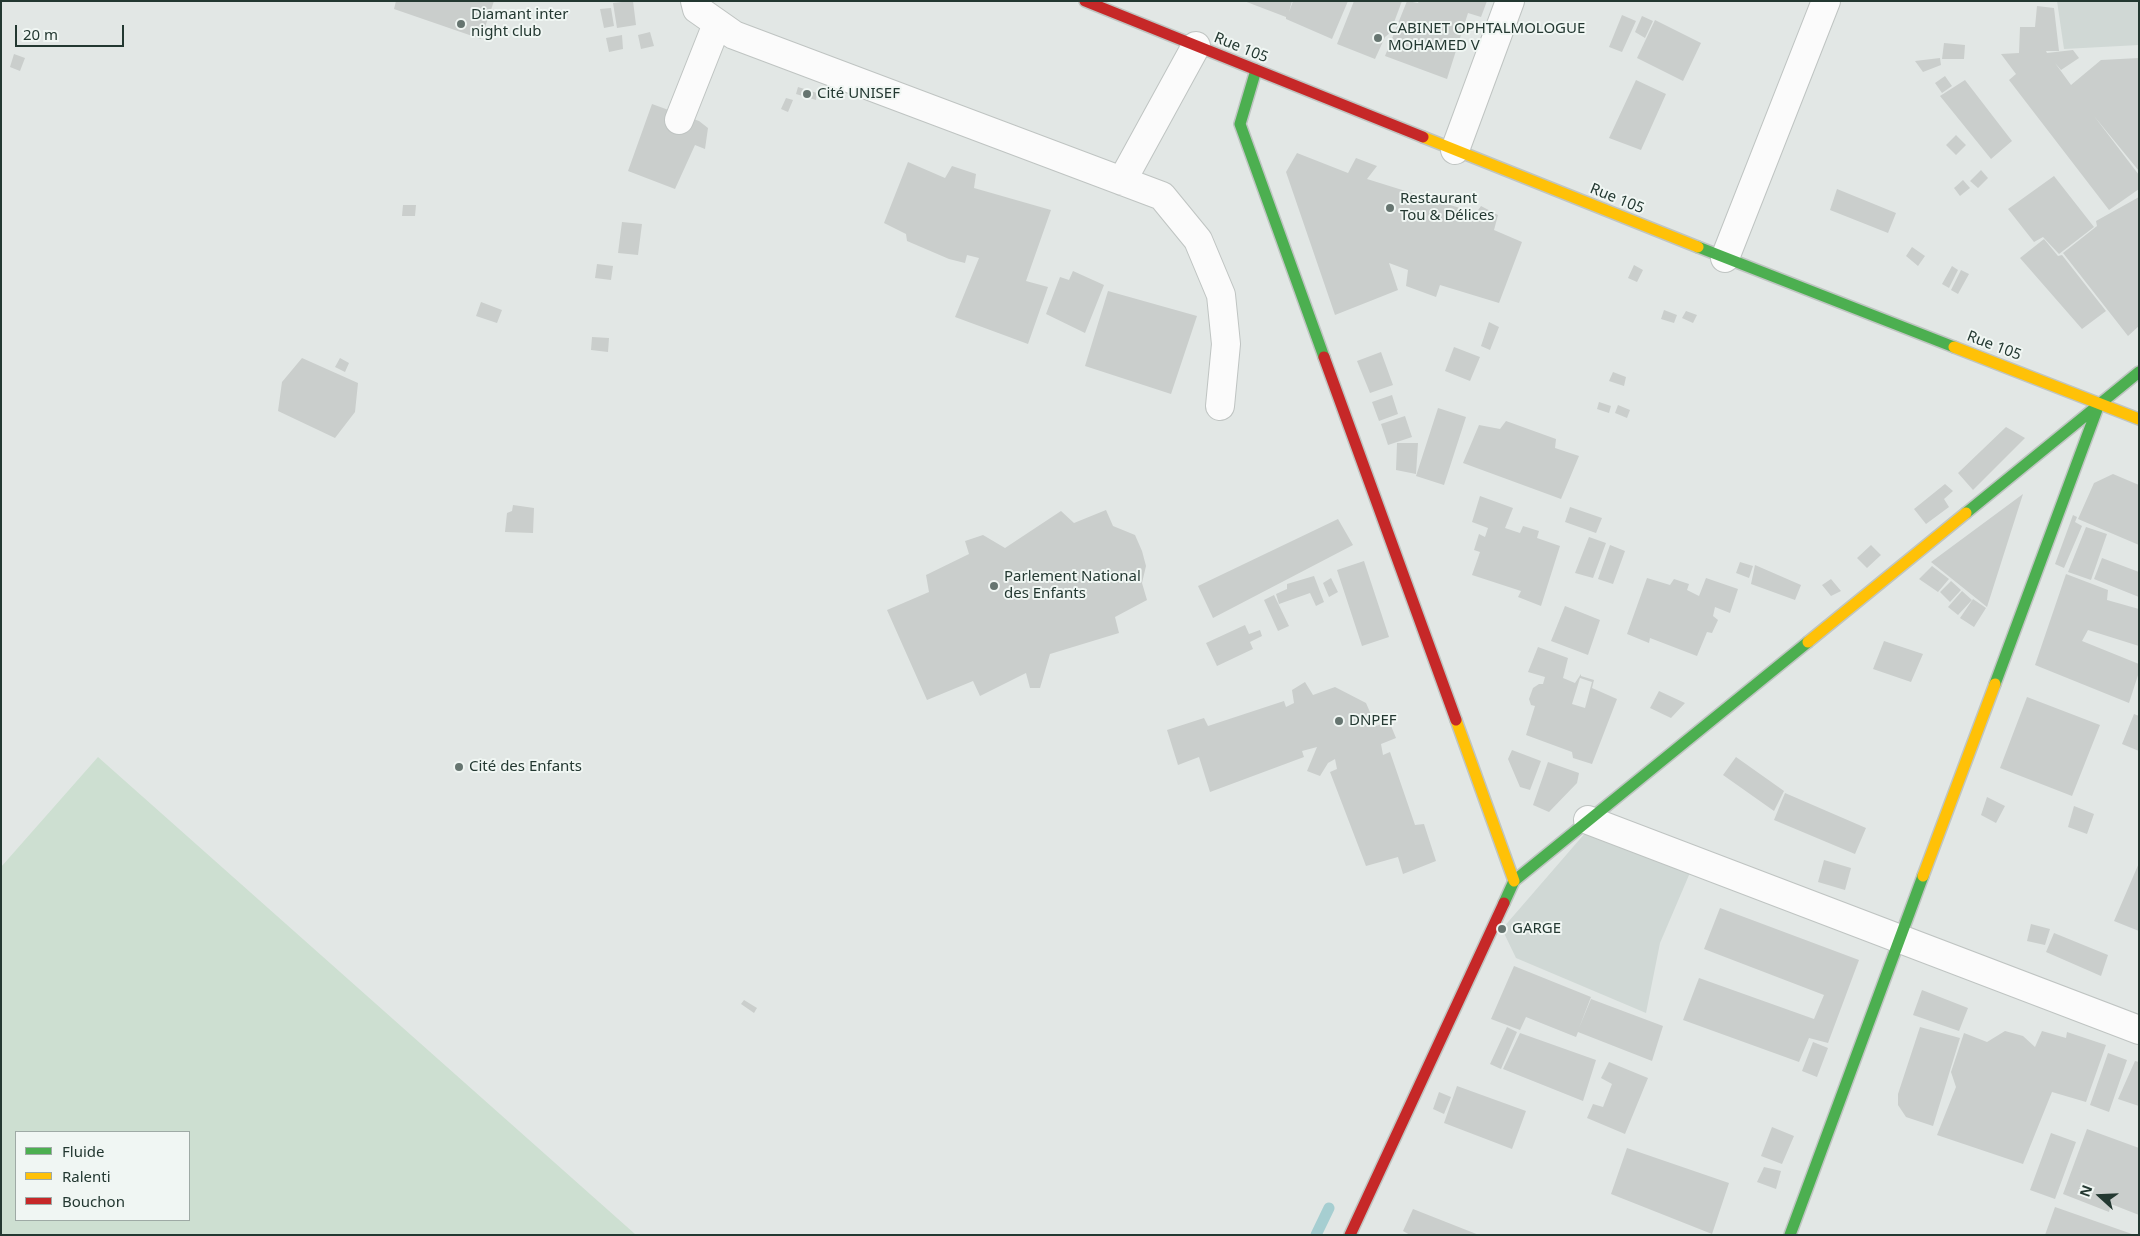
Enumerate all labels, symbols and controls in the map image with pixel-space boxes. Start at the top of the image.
place label: Diamant inter night club [471,6,568,41]
scale bar [18,15,126,47]
marker: Diamant inter night club [455,18,467,30]
place label: CABINET OPHTALMOLOGUE MOHAMED V [1388,20,1585,55]
text: 20 m [23,24,58,44]
street label: Rue 105 [1211,29,1271,67]
marker: CABINET OPHTALMOLOGUE MOHAMED V [1372,32,1384,44]
place label: Cité UNISEF [817,85,900,103]
marker: Cité UNISEF [801,88,813,100]
street label: Rue 105 [1587,180,1647,218]
place label: Restaurant Tou & Délices [1400,190,1494,225]
marker: Restaurant Tou & Délices [1384,202,1396,214]
street label: Rue 105 [1964,327,2024,365]
place label: Parlement National des Enfants [1004,568,1141,603]
marker: Parlement National des Enfants [988,580,1000,592]
place label: DNPEF [1349,712,1397,730]
marker: DNPEF [1333,715,1345,727]
place label: Cité des Enfants [469,758,582,776]
marker: Cité des Enfants [453,761,465,773]
place label: GARGE [1512,920,1561,938]
marker: GARGE [1496,923,1508,935]
legend [15,1131,190,1221]
text: Fluide [62,1141,104,1161]
text: Ralenti [62,1166,111,1186]
north arrow [2075,1171,2125,1221]
text: N [2075,1182,2096,1199]
text: Bouchon [62,1191,125,1211]

